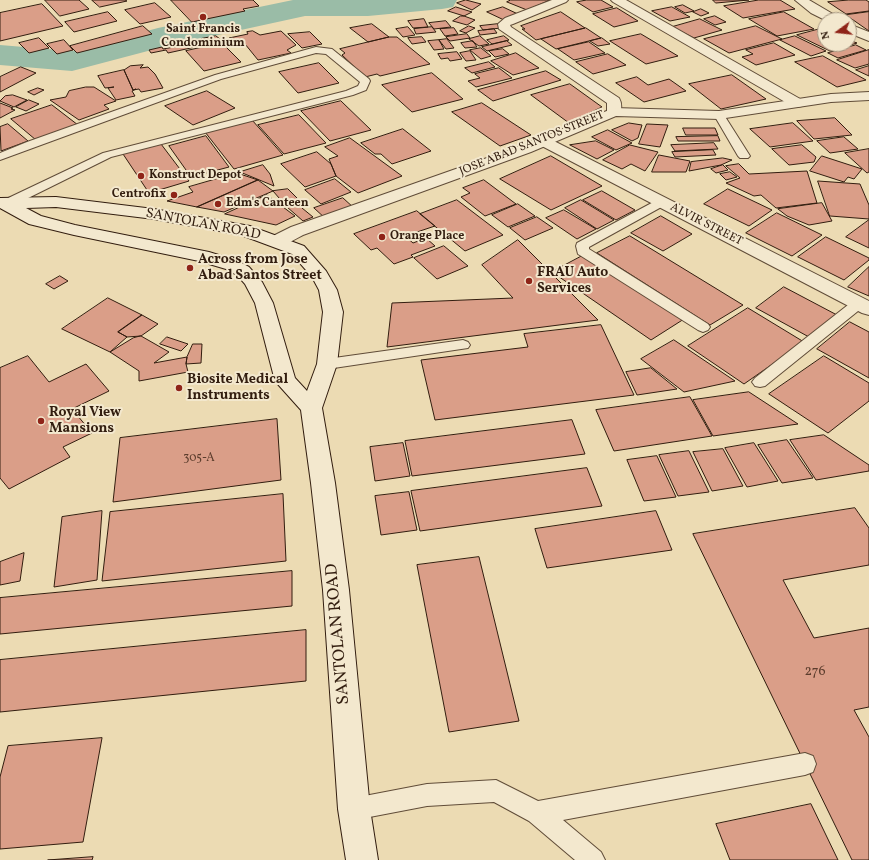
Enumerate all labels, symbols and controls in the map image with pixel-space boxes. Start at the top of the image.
marker: Saint Francis Condominium [198,12,208,22]
north arrow [817,12,857,52]
place label: Saint Francis Condominium [161,23,245,51]
text: N [818,29,834,41]
street label: JOSE ABAD SANTOS STREET [457,108,607,180]
place label: Konstruct Depot [149,169,241,183]
marker: Konstruct Depot [136,171,146,181]
place label: Centrofix [112,188,166,202]
marker: Centrofix [169,190,179,200]
place label: Edm's Canteen [226,197,309,211]
marker: Edm's Canteen [213,199,223,209]
street label: ALVIR STREET [667,201,745,249]
street label: SANTOLAN ROAD [144,206,262,244]
place label: Orange Place [390,230,464,244]
marker: Orange Place [377,232,387,242]
place label: Across from Jose Abad Santos Street [198,252,322,284]
marker: Across from Jose Abad Santos Street [185,263,195,273]
place label: FRAU Auto Services [537,265,608,298]
marker: FRAU Auto Services [524,276,534,286]
place label: Biosite Medical Instruments [187,372,288,404]
marker: Biosite Medical Instruments [174,383,184,393]
place label: Royal View Mansions [49,405,121,438]
marker: Royal View Mansions [36,416,46,426]
house number: 305-A [183,452,215,466]
street label: SANTOLAN ROAD [323,562,355,706]
house number: 276 [804,664,826,680]

